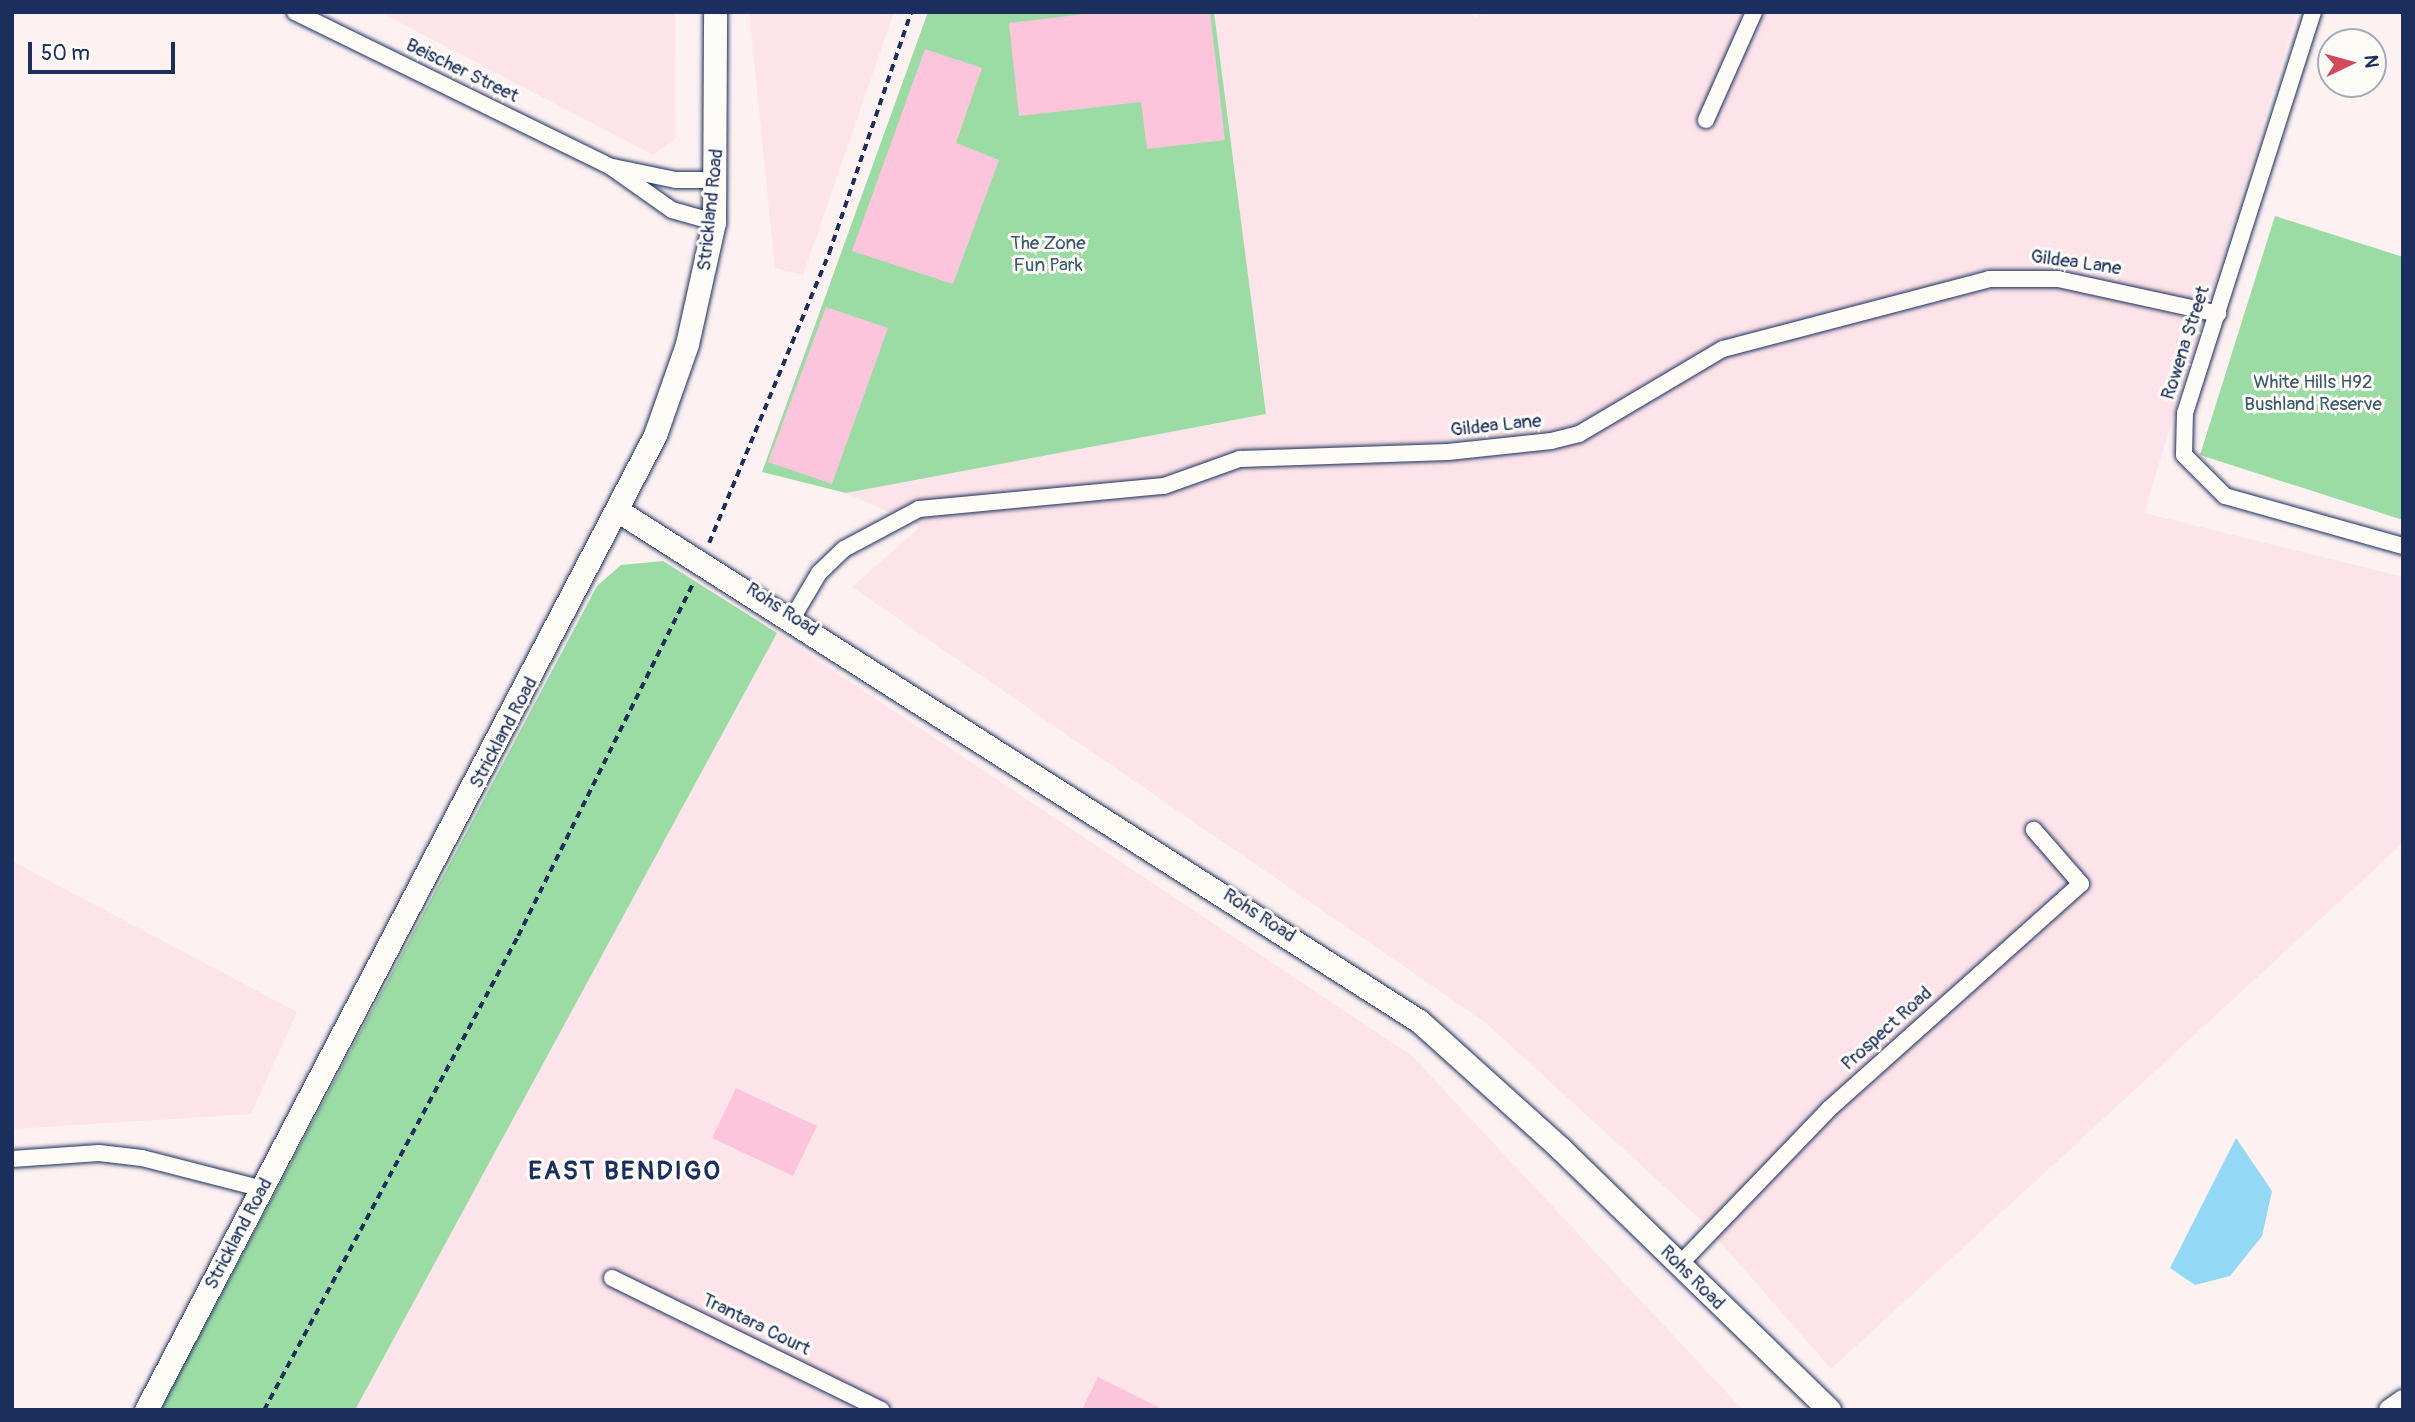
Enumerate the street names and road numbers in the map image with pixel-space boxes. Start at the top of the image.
street label: Beischer Street [402,34,522,108]
street label: Strickland Road [693,148,729,272]
street label: Gildea Lane [2029,245,2123,281]
street label: Rowena Street [2157,283,2215,403]
street label: Gildea Lane [1449,410,1543,442]
street label: Rohs Road [741,578,823,642]
street label: Strickland Road [465,673,543,793]
street label: Rohs Road [1218,884,1300,948]
street label: Prospect Road [1837,982,1937,1076]
street label: Strickland Road [200,1174,278,1294]
street label: Rohs Road [1655,1241,1729,1315]
street label: Trantara Court [698,1289,814,1361]

